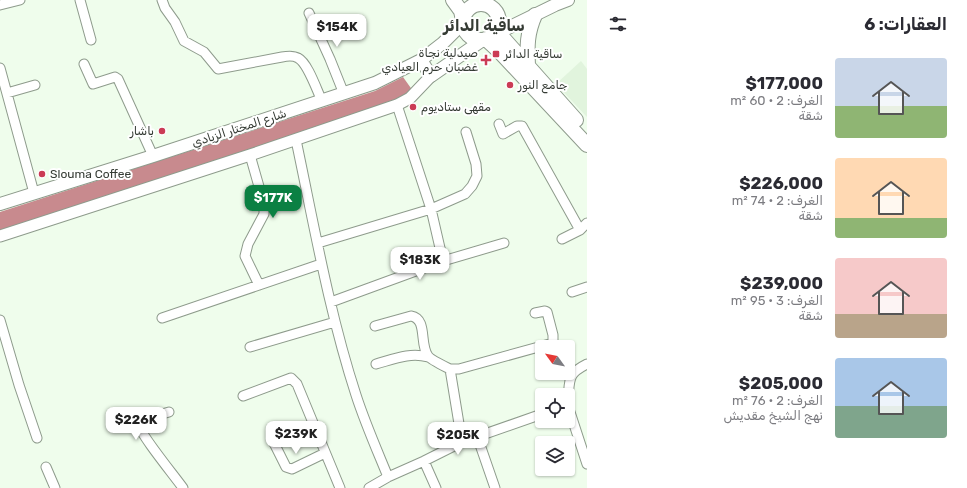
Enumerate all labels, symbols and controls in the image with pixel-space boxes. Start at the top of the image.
icon: filters [607,13,629,35]
pin: $154K [309,14,365,48]
text: العقارات: 6 [864,14,947,34]
district label: ساقية الدائر [442,16,525,35]
text: $154K [316,19,358,34]
place label: صيدلية نجاة غضبان حرم العيادي [381,46,479,76]
place label: ساقية الدائر [503,47,562,62]
marker: ساقية الدائر [491,49,501,59]
marker: صيدلية نجاة غضبان حرم العيادي [481,55,491,65]
text: $177,000 [745,73,823,93]
icon: home [867,74,915,122]
place label: جامع النور [517,78,567,94]
marker: جامع النور [505,80,515,90]
text: الغرف: 2 · 60 m² [730,93,823,108]
place label: مقهى ستاديوم [421,100,491,116]
marker: مقهى ستاديوم [408,102,418,112]
street label: شارع المختار الزيادي [190,106,289,152]
text: شقة [798,108,823,123]
place label: باشار [129,124,154,139]
marker: باشار [157,126,167,136]
place label: Slouma Coffee [50,167,131,181]
marker: Slouma Coffee [37,169,47,179]
text: $226,000 [739,173,823,193]
icon: home [867,174,915,222]
pin: $177K [245,185,301,219]
text: $177K [254,190,292,205]
text: الغرف: 2 · 74 m² [732,193,823,208]
text: شقة [798,208,823,223]
pin: $183K [392,247,448,281]
text: $183K [399,252,441,267]
text: $239,000 [740,273,823,293]
icon: home [867,274,915,322]
text: الغرف: 3 · 95 m² [731,293,823,308]
text: شقة [798,308,823,323]
north arrow [535,340,575,380]
map controls [535,340,575,476]
text: $205,000 [739,373,823,393]
icon: home [867,374,915,422]
button: locate [535,388,575,428]
text: الغرف: 2 · 76 m² [732,393,823,408]
pin: $226K [108,407,164,441]
text: نهج الشيخ مقديش [724,408,823,423]
text: $226K [115,412,157,427]
pin: $239K [268,421,324,455]
pin: $205K [430,422,486,456]
text: $239K [275,426,317,441]
text: $205K [437,427,480,442]
button: layers [535,436,575,476]

